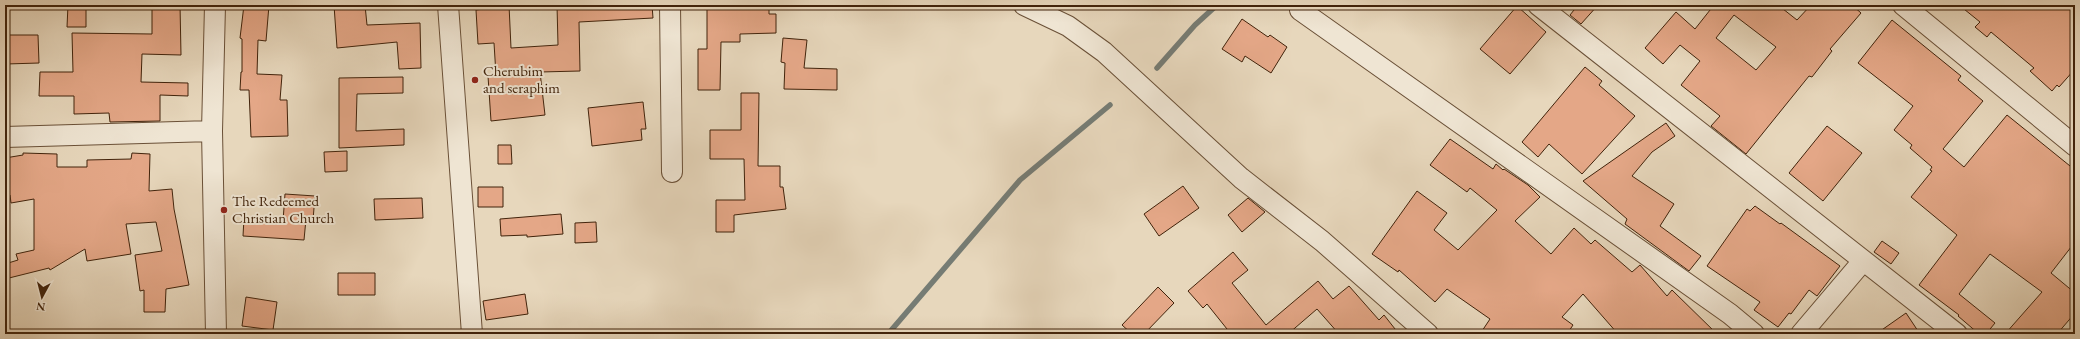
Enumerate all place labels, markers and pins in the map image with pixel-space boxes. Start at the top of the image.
place label: Cherubim and seraphim [483,61,560,97]
marker: Cherubim and seraphim [470,75,480,85]
place label: The Redeemed Christian Church [232,191,335,227]
marker: The Redeemed Christian Church [219,205,229,215]

